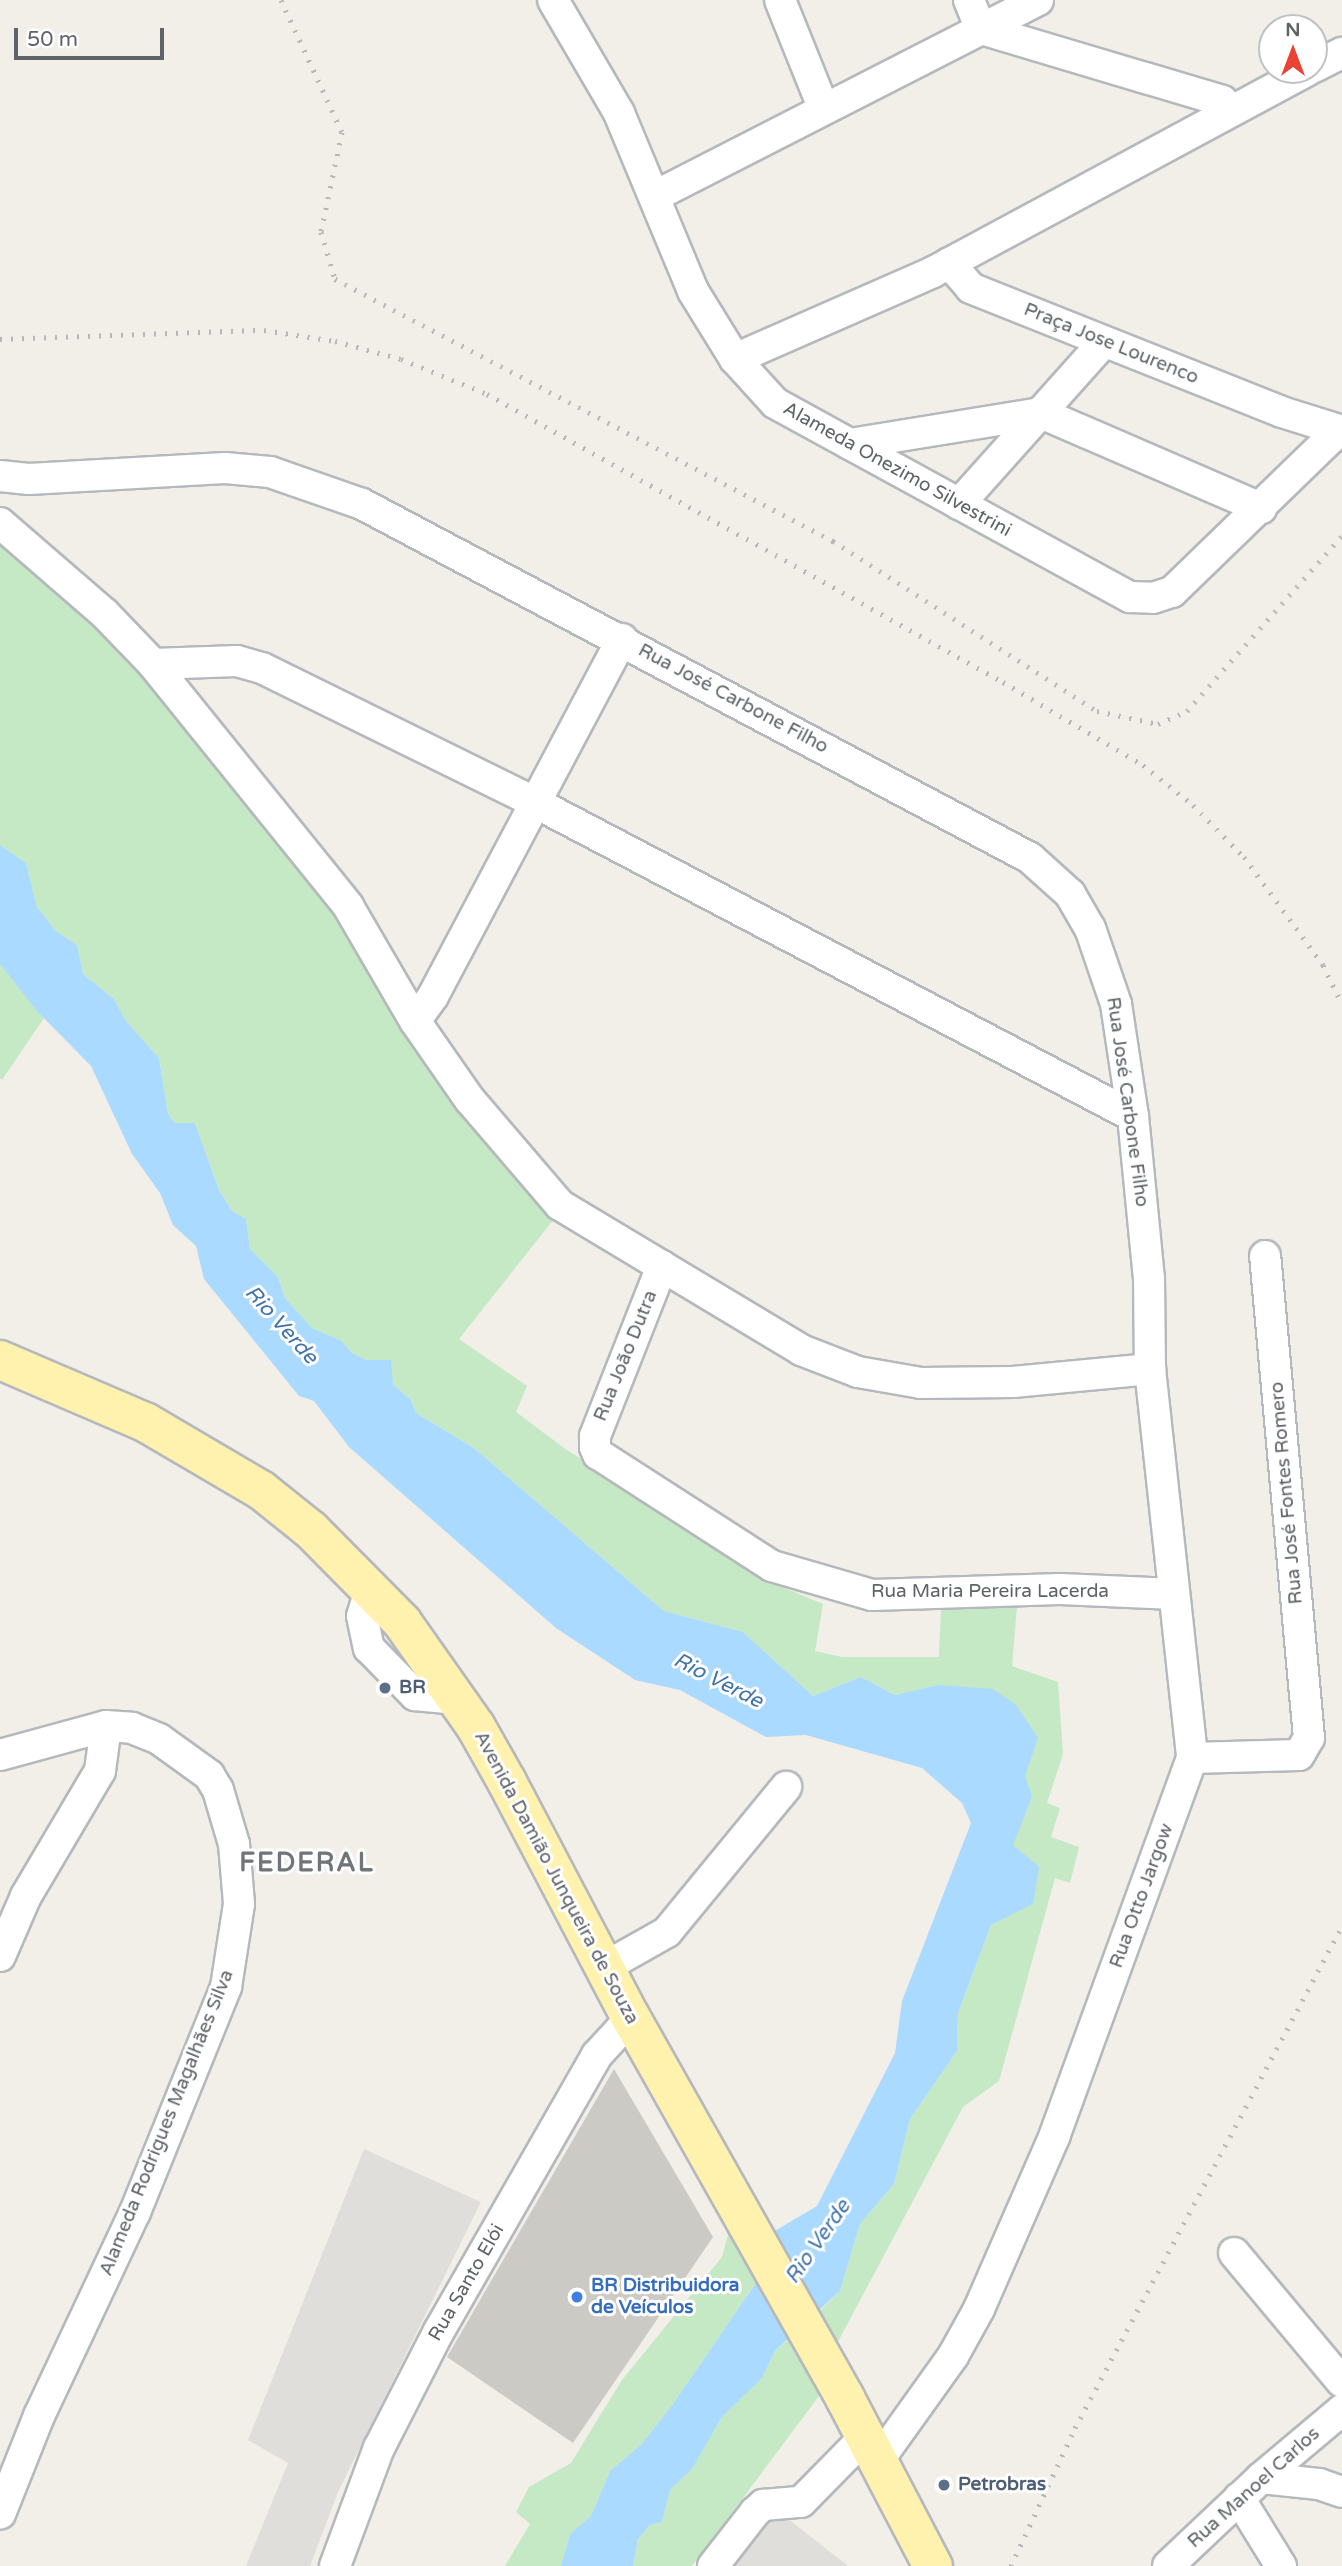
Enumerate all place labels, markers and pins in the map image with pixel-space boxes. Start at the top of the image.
place label: BR [399,1677,426,1699]
marker: BR [377,1680,393,1696]
place label: BR Distribuidora de Veículos [591,2275,740,2319]
marker: BR Distribuidora de Veículos [569,2289,585,2305]
place label: Petrobras [958,2474,1046,2496]
marker: Petrobras [936,2477,952,2493]

